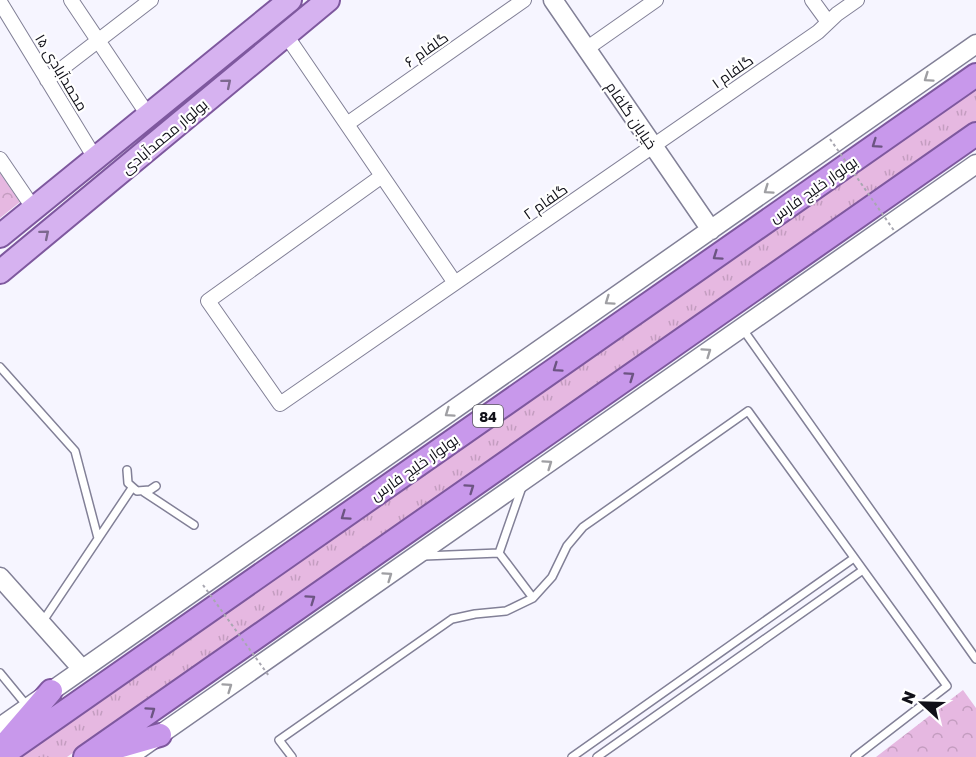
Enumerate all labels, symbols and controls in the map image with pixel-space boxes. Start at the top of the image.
street label: گلفام ۶ [401,28,452,72]
street label: محمدآبادی ۱۵ [30,30,92,115]
street label: گلفام ۱ [708,50,757,93]
one-way arrow [924,71,935,82]
street label: خیابان گلفام [601,78,661,153]
one-way arrow [221,79,232,90]
street label: بولوار محمدآبادی [117,95,212,179]
one-way arrow [872,137,883,148]
street label: بولوار خلیج فارس [766,152,862,228]
street label: گلفام ۲ [519,179,572,224]
one-way arrow [764,182,775,193]
one-way arrow [38,231,49,242]
one-way arrow [712,249,723,260]
one-way arrow [604,294,615,305]
one-way arrow [701,348,712,359]
one-way arrow [552,361,563,372]
one-way arrow [624,372,635,383]
road number: 84 [473,405,503,427]
one-way arrow [444,406,455,417]
street label: بولوار خلیج فارس [367,430,463,506]
one-way arrow [541,460,552,471]
one-way arrow [464,484,475,495]
one-way arrow [341,509,352,520]
one-way arrow [381,572,392,583]
one-way arrow [304,595,315,606]
north arrow [892,673,952,733]
one-way arrow [221,683,232,694]
text: N [897,688,920,707]
one-way arrow [144,707,155,718]

